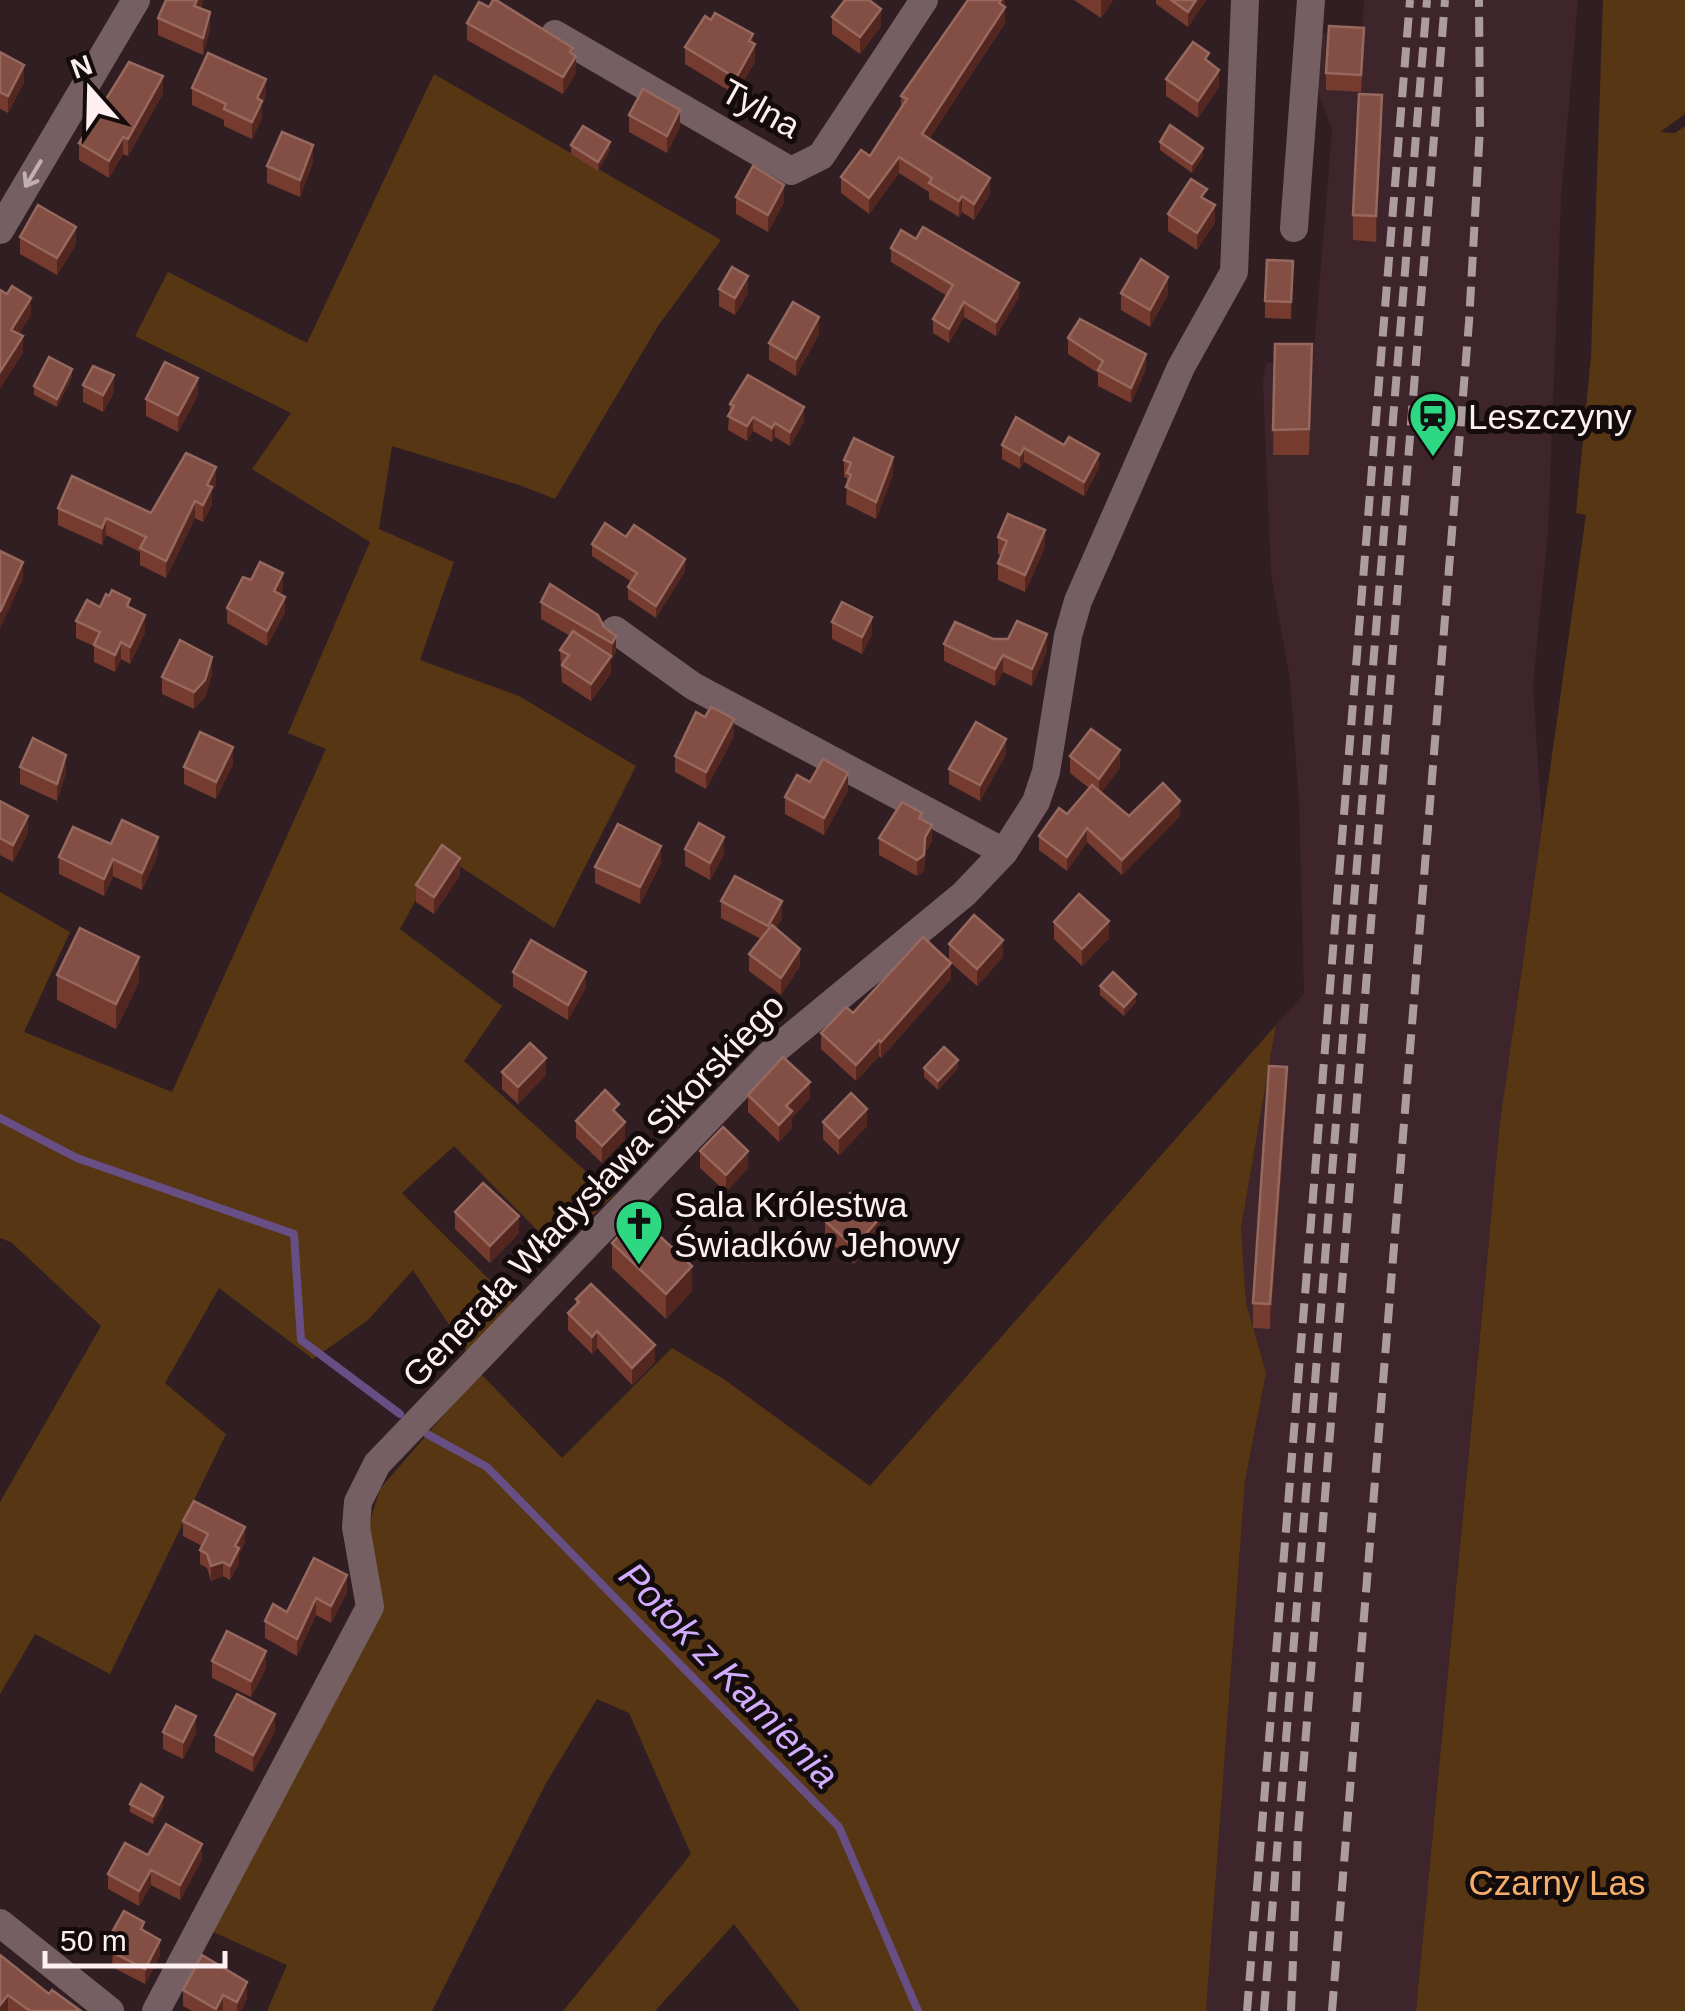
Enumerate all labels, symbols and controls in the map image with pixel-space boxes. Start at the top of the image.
north arrow [40,40,140,140]
text: N [67,49,96,85]
street label: Tylna [715,71,808,146]
one-way arrow [22,159,42,188]
station icon: Leszczyny [1407,390,1459,458]
place label: Leszczyny [1468,397,1632,436]
street label: Generała Władysława Sikorskiego [395,985,791,1395]
place label: Sala Królestwa Świadków Jehowy [674,1185,960,1264]
church icon: Sala Królestwa Świadków Jehowy [613,1198,665,1266]
water label: Potok z Kamienia [611,1554,847,1796]
park label: Czarny Las [1468,1863,1646,1902]
scale bar [45,1906,225,1968]
text: 50 m [60,1924,127,1957]

